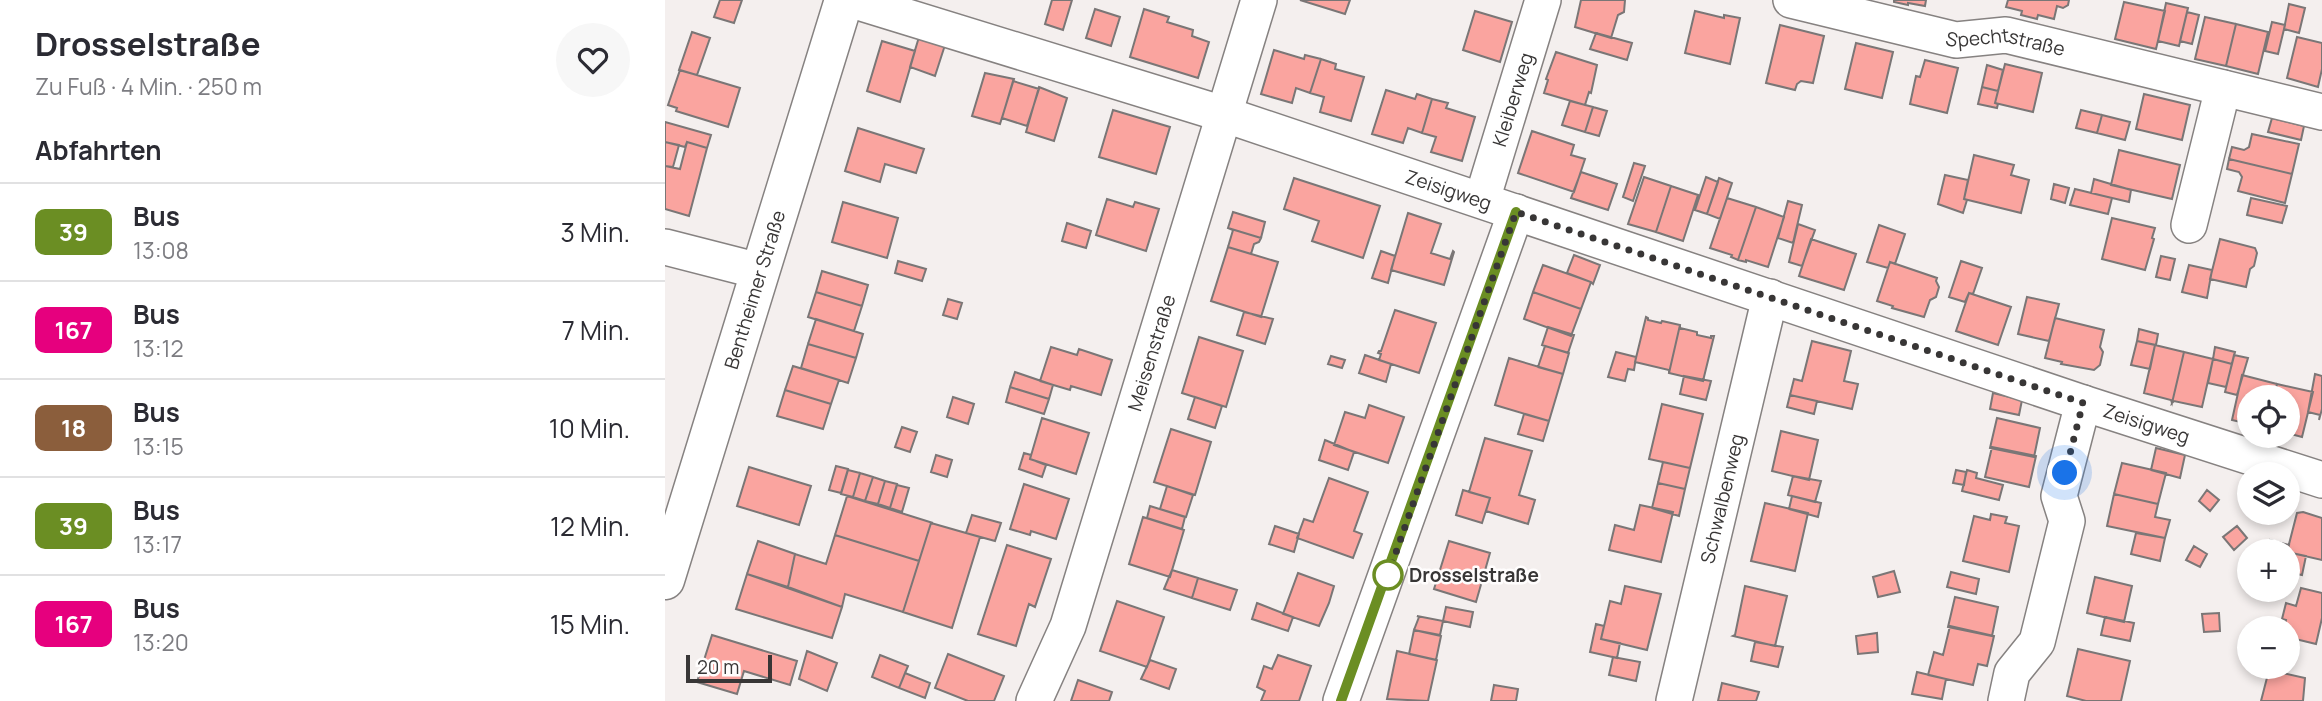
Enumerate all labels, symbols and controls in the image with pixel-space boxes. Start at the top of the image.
text: Drosselstraße [35,21,261,66]
street label: Spechtstraße [1943,22,2068,62]
button: heart [556,23,630,97]
street label: Kleiberweg [1486,49,1539,150]
text: Zu Fuß · 4 Min. · 250 m [35,70,262,102]
text: Abfahrten [35,132,162,168]
street label: Zeisigweg [1402,163,1495,216]
text: Bus [133,198,180,234]
street label: Bentheimer Straße [718,207,791,372]
text: 3 Min. [560,214,630,250]
text: 39 [59,215,88,248]
text: 13:08 [133,234,189,266]
street label: Meisenstraße [1121,291,1181,414]
text: Bus [133,296,180,332]
text: 7 Min. [562,312,630,348]
text: 167 [54,313,93,346]
text: 13:12 [133,332,184,364]
map controls [2237,385,2300,679]
button: locate [2237,385,2300,448]
text: Bus [133,394,180,430]
street label: Zeisigweg [2100,397,2193,450]
text: 10 Min. [549,410,630,446]
text: 18 [61,411,86,444]
text: 13:15 [133,430,184,462]
street label: Schwalbenweg [1694,431,1750,566]
your location [2047,455,2082,490]
button: layers [2237,462,2300,525]
text: Bus [133,492,180,528]
text: 12 Min. [550,508,630,544]
text: 39 [59,509,88,542]
text: 13:17 [133,528,182,560]
button: + [2237,539,2300,602]
marker: Drosselstraße [1373,560,1403,590]
place label: Drosselstraße [1409,562,1539,588]
text: Bus [133,590,180,626]
text: 15 Min. [550,606,630,642]
text: 167 [54,607,93,640]
button: − [2237,616,2300,679]
text: 13:20 [133,626,189,658]
scale bar [686,652,772,684]
text: 20 m [697,654,739,680]

